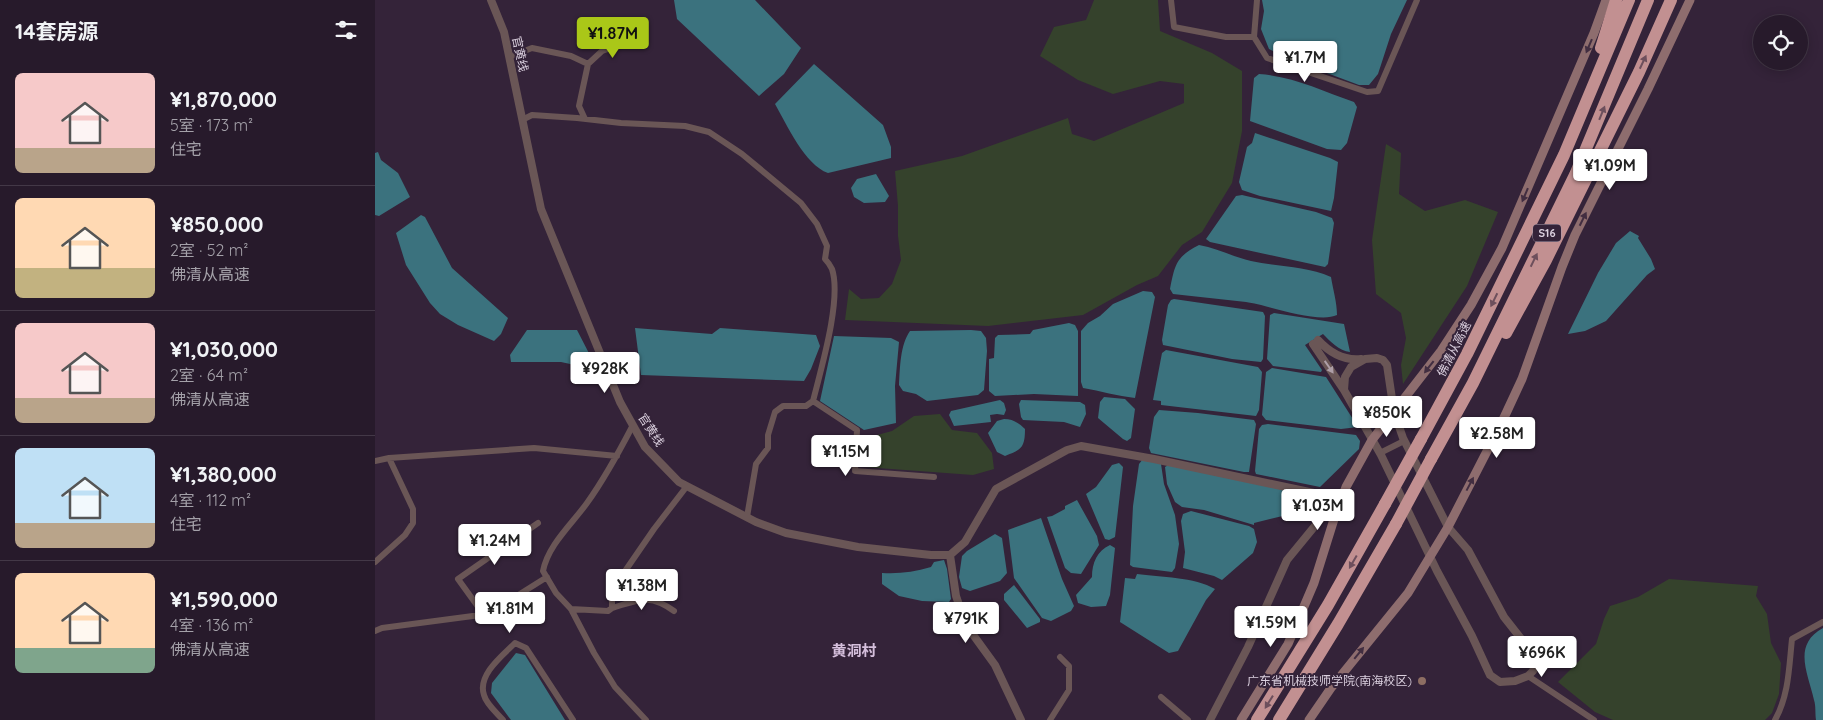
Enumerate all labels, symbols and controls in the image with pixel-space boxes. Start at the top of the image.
map controls [1753,15,1808,70]
button: locate [1753,15,1808,70]
icon: filters [332,16,360,44]
pin: ¥1.87M [572,17,654,59]
text: 14套房源 [15,18,99,44]
text: ¥1.87M [588,23,638,43]
street label: 官黄线 [509,35,532,73]
one-way arrow [1584,39,1592,53]
pin: ¥1.7M [1270,41,1340,83]
text: ¥1.7M [1284,47,1326,67]
one-way arrow [1640,55,1648,69]
text: ¥1,870,000 [170,86,277,112]
icon: home [55,93,115,153]
one-way arrow [1599,106,1607,120]
text: 5室 · 173 m² [170,115,253,135]
text: 住宅 [170,139,202,159]
pin: ¥1.09M [1569,148,1651,191]
text: ¥1.09M [1584,155,1636,175]
one-way arrow [1520,188,1528,202]
text: ¥850,000 [170,211,263,237]
one-way arrow [1579,212,1587,227]
icon: home [55,218,115,278]
road number: S16 [1533,224,1561,242]
text: 2室 · 52 m² [170,240,248,260]
one-way arrow [1530,253,1538,268]
text: 佛清从高速 [170,264,250,284]
one-way arrow [1490,292,1498,307]
street label: 佛清从高速 [1433,319,1474,379]
text: ¥1,030,000 [170,336,278,362]
icon: home [55,343,115,403]
pin: ¥928K [570,352,640,394]
text: ¥928K [582,358,628,378]
one-way arrow [1324,360,1334,374]
one-way arrow [1424,360,1434,374]
text: 2室 · 64 m² [170,365,248,385]
text: 佛清从高速 [170,389,250,409]
pin: ¥850K [1352,396,1422,438]
text: ¥850K [1363,402,1411,422]
street label: 官黄线 [635,411,668,449]
pin: ¥2.58M [1456,416,1538,459]
text: ¥2.58M [1470,423,1524,443]
pin: ¥1.15M [805,434,887,477]
text: ¥1.15M [822,441,870,461]
text: ¥1,380,000 [170,461,277,487]
icon: home [55,468,115,528]
one-way arrow [1466,476,1474,491]
pin: ¥1.03M [1277,488,1359,531]
text: 4室 · 112 m² [170,490,251,510]
text: ¥1.03M [1292,495,1344,515]
text: 住宅 [170,514,202,534]
pin: ¥1.24M [454,524,536,566]
text: ¥1.24M [469,530,521,550]
one-way arrow [1348,556,1357,569]
pin: ¥1.38M [601,568,683,611]
text: ¥1.38M [617,575,667,595]
text: ¥1,590,000 [170,586,278,612]
pin: ¥1.81M [469,592,551,634]
icon: home [55,593,115,653]
text: ¥1.81M [486,598,534,618]
pin: ¥791K [931,602,1001,644]
pin: ¥1.59M [1230,606,1312,648]
text: ¥791K [944,608,988,628]
text: ¥1.59M [1245,612,1297,632]
text: 4室 · 136 m² [170,615,253,635]
pin: ¥696K [1507,636,1577,678]
text: 佛清从高速 [170,639,250,659]
district label: 黄洞村 [831,641,877,660]
text: ¥696K [1519,642,1565,662]
one-way arrow [1354,647,1365,660]
place label: 广东省机械技师学院(南海校区) [1247,673,1412,688]
marker: 广东省机械技师学院(南海校区) [1416,675,1428,687]
one-way arrow [1264,695,1273,708]

